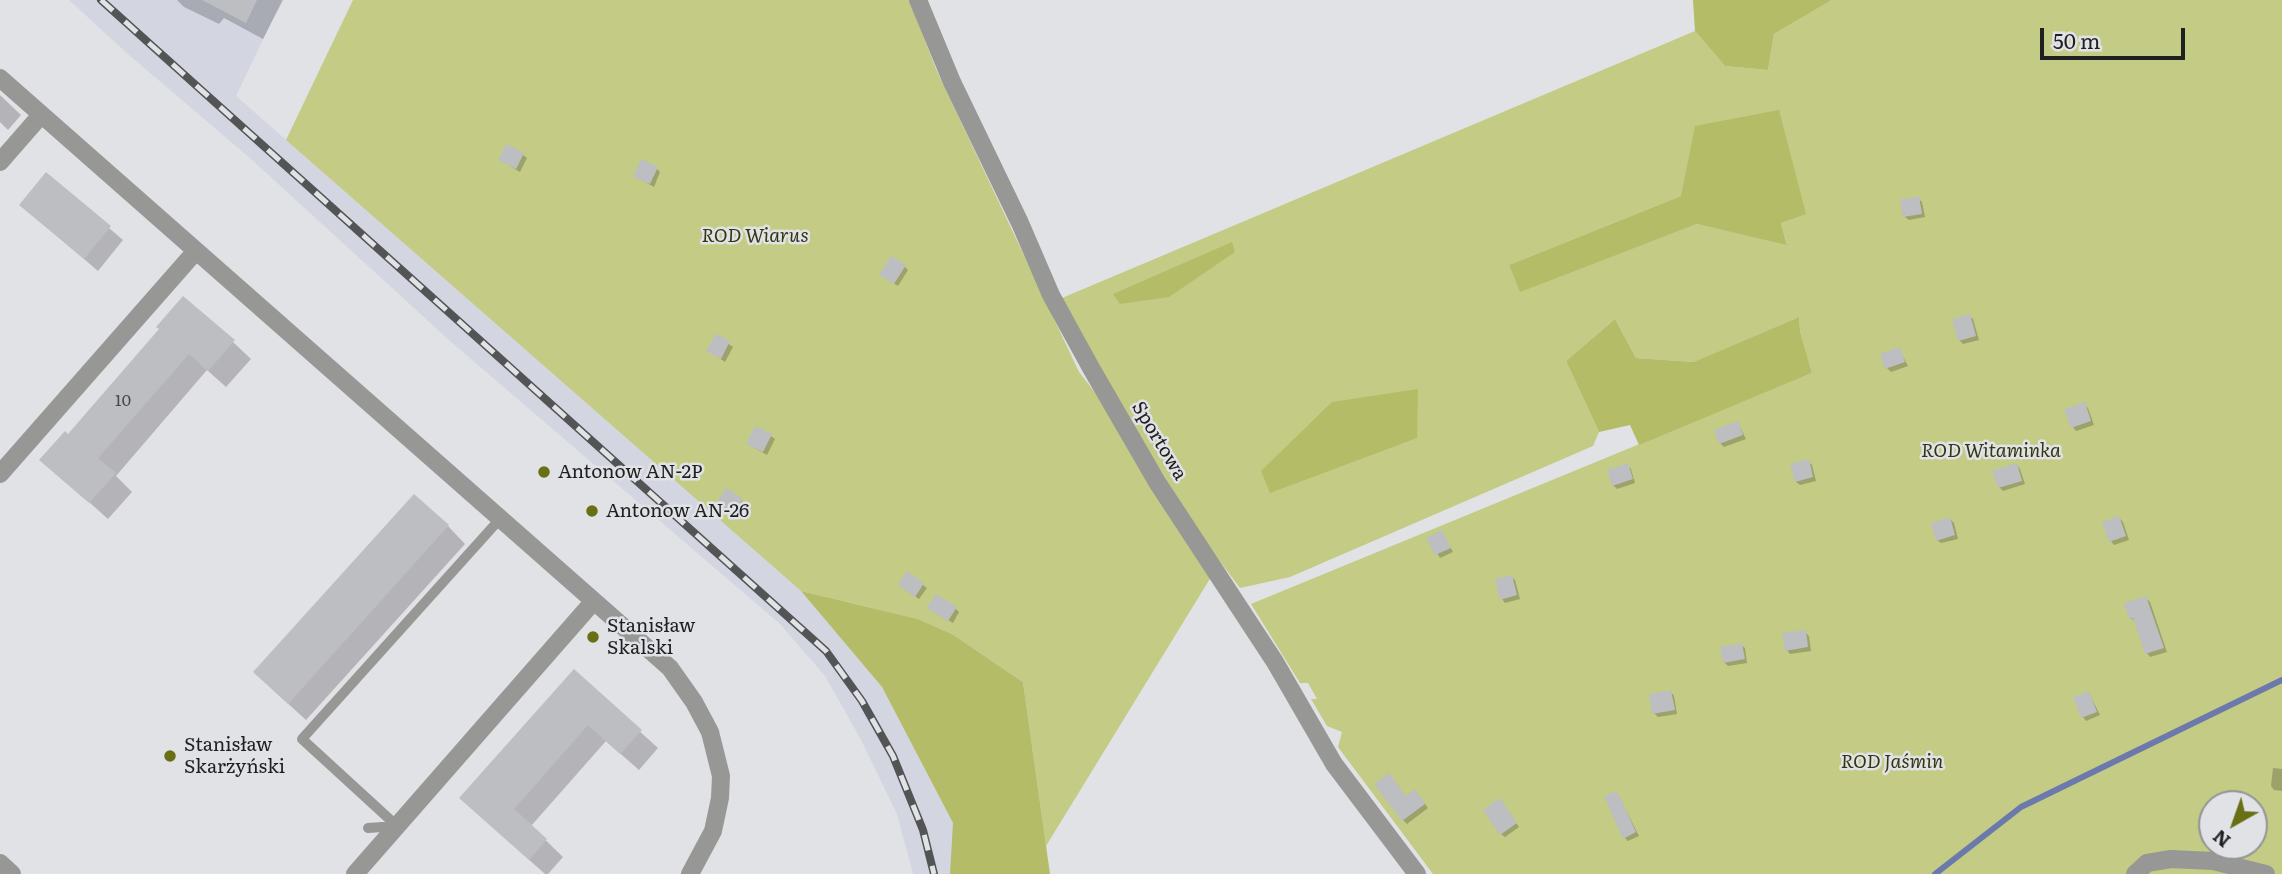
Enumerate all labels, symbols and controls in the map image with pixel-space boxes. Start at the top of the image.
scale bar [2044,14,2189,58]
text: 50 m [2053,24,2100,55]
park label: ROD Wiarus [701,225,809,247]
house number: 10 [115,391,131,411]
street label: Sportowa [1127,397,1191,485]
park label: ROD Witaminka [1921,440,2061,462]
place label: Antonow AN-2P [558,461,703,483]
marker: Antonow AN-2P [536,464,552,480]
place label: Antonow AN-26 [606,500,749,522]
marker: Antonow AN-26 [584,503,600,519]
place label: Stanisław Skalski [607,615,695,659]
marker: Stanisław Skalski [585,629,601,645]
place label: Stanisław Skarżyński [184,734,285,778]
marker: Stanisław Skarżyński [162,748,178,764]
park label: ROD Jaśmin [1841,751,1943,773]
north arrow [2198,790,2268,860]
text: N [2206,824,2236,855]

